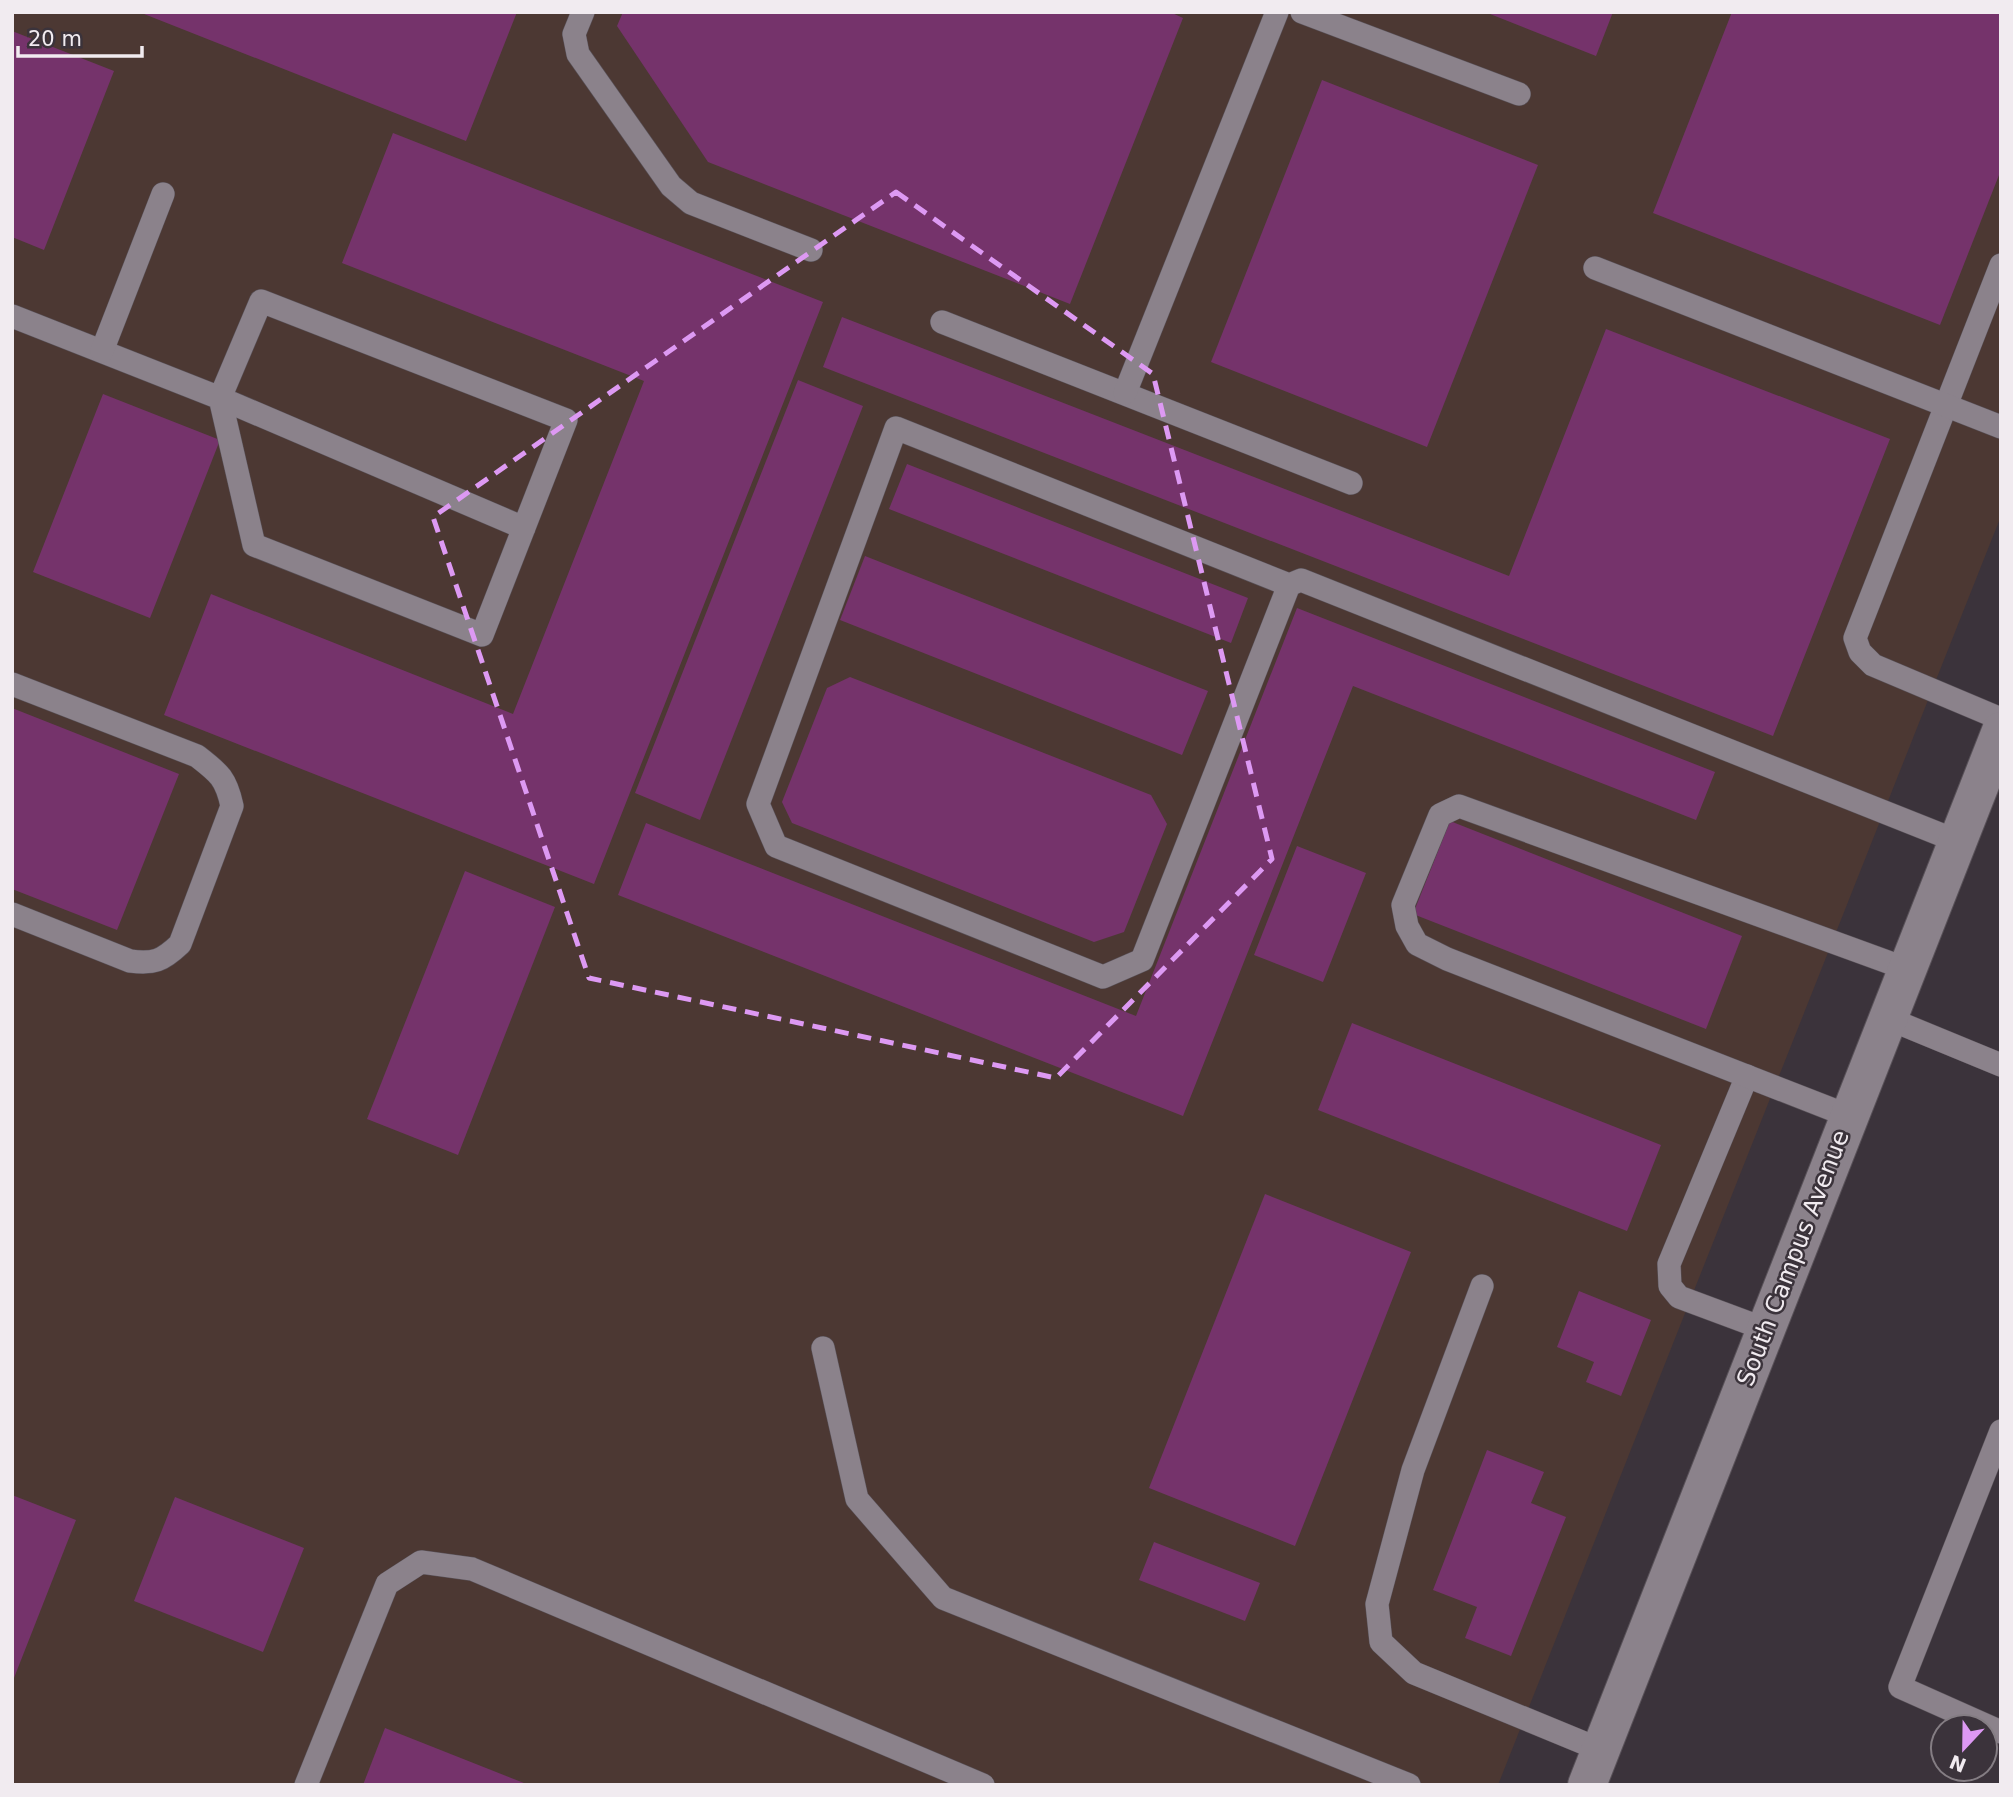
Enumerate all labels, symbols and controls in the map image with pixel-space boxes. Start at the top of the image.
scale bar [18,14,142,58]
text: 20 m [28,27,82,51]
street label: South Campus Avenue [1731,1126,1855,1390]
north arrow [1929,1713,1999,1783]
text: N [1946,1751,1969,1777]

